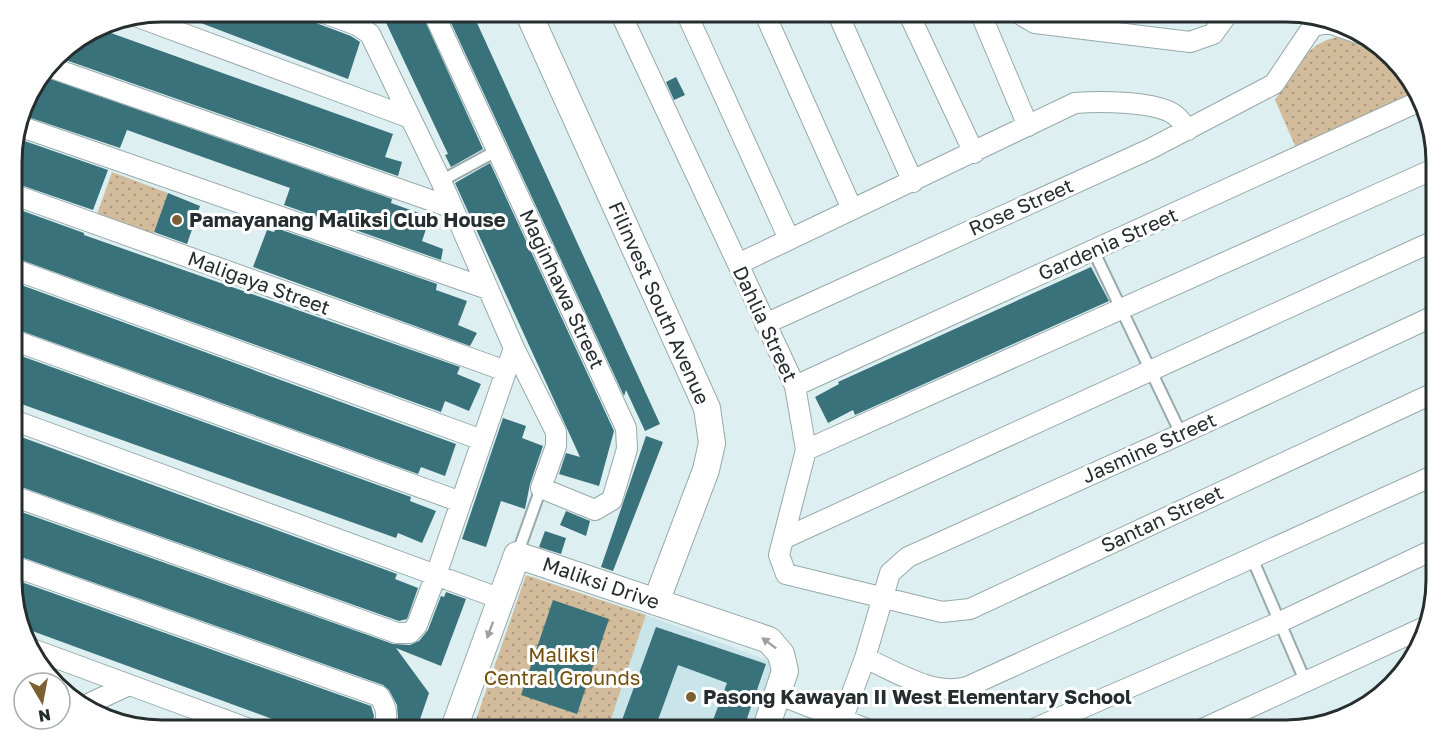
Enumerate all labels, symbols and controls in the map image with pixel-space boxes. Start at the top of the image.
street label: Rose Street [965,172,1077,240]
street label: Filinvest South Avenue [604,197,716,408]
street label: Gardenia Street [1034,202,1181,285]
street label: Maginhawa Street [515,205,610,372]
place label: Pamayanang Maliksi Club House [189,207,506,231]
marker: Pamayanang Maliksi Club House [170,213,184,227]
street label: Maligaya Street [185,245,334,319]
street label: Dahlia Street [729,262,803,385]
street label: Jasmine Street [1078,407,1219,487]
street label: Santan Street [1097,479,1226,557]
street label: Maliksi Drive [540,551,663,613]
one-way arrow [485,621,495,639]
one-way arrow [761,637,777,649]
park label: Maliksi Central Grounds [484,642,640,689]
north arrow [12,671,72,731]
place label: Pasong Kawayan II West Elementary School [703,684,1132,708]
marker: Pasong Kawayan II West Elementary School [684,690,698,704]
text: N [37,705,52,727]

